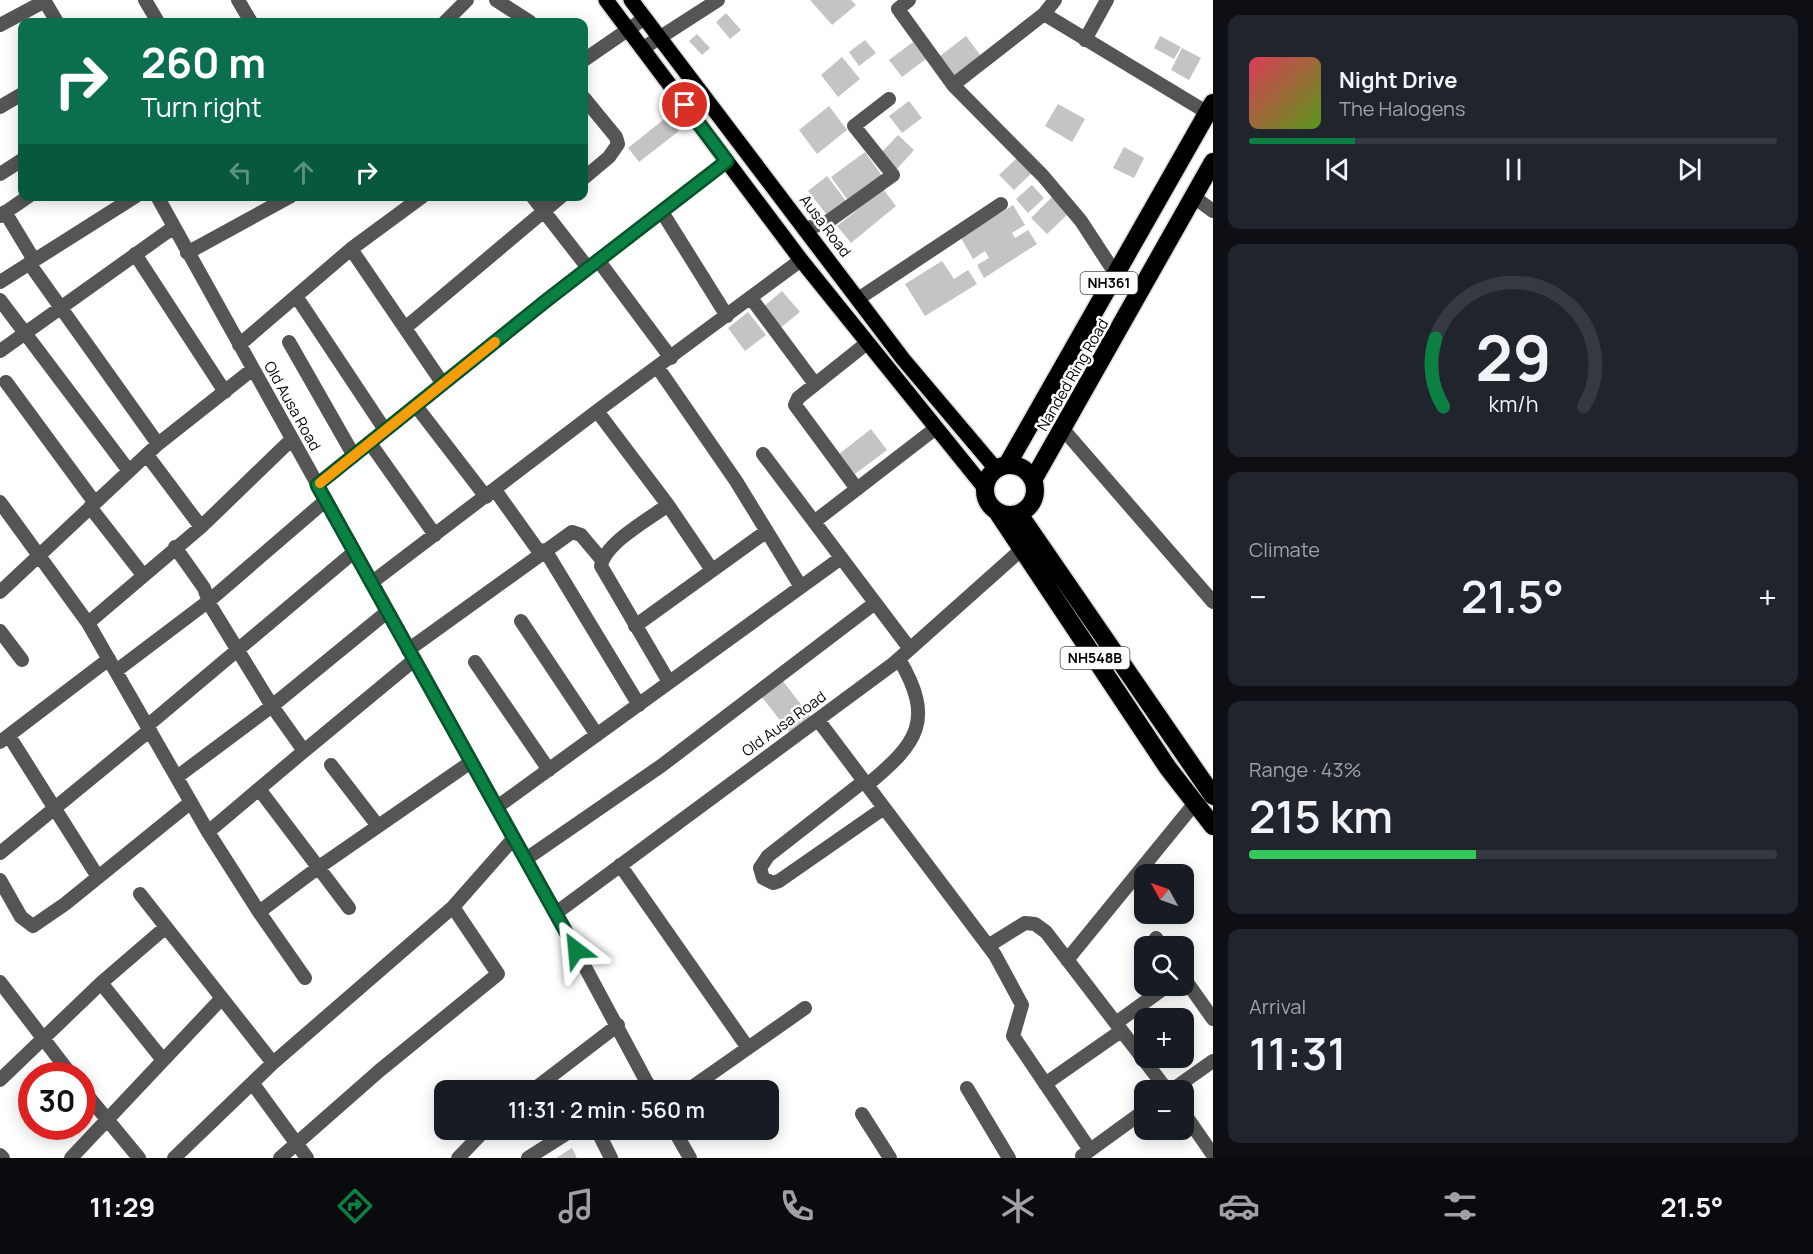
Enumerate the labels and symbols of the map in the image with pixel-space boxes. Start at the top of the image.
pin [659,79,710,130]
street label: Ausa Road [795,190,856,261]
road number: NH361 [1080,272,1138,294]
street label: Nanded Ring Road [1032,315,1113,435]
street label: Old Ausa Road [259,357,326,454]
road number: NH548B [1060,647,1130,669]
street label: Old Ausa Road [737,686,830,761]
north arrow [1134,864,1194,924]
position arrow [544,918,608,982]
speed limit sign: 30 [18,1062,96,1140]

